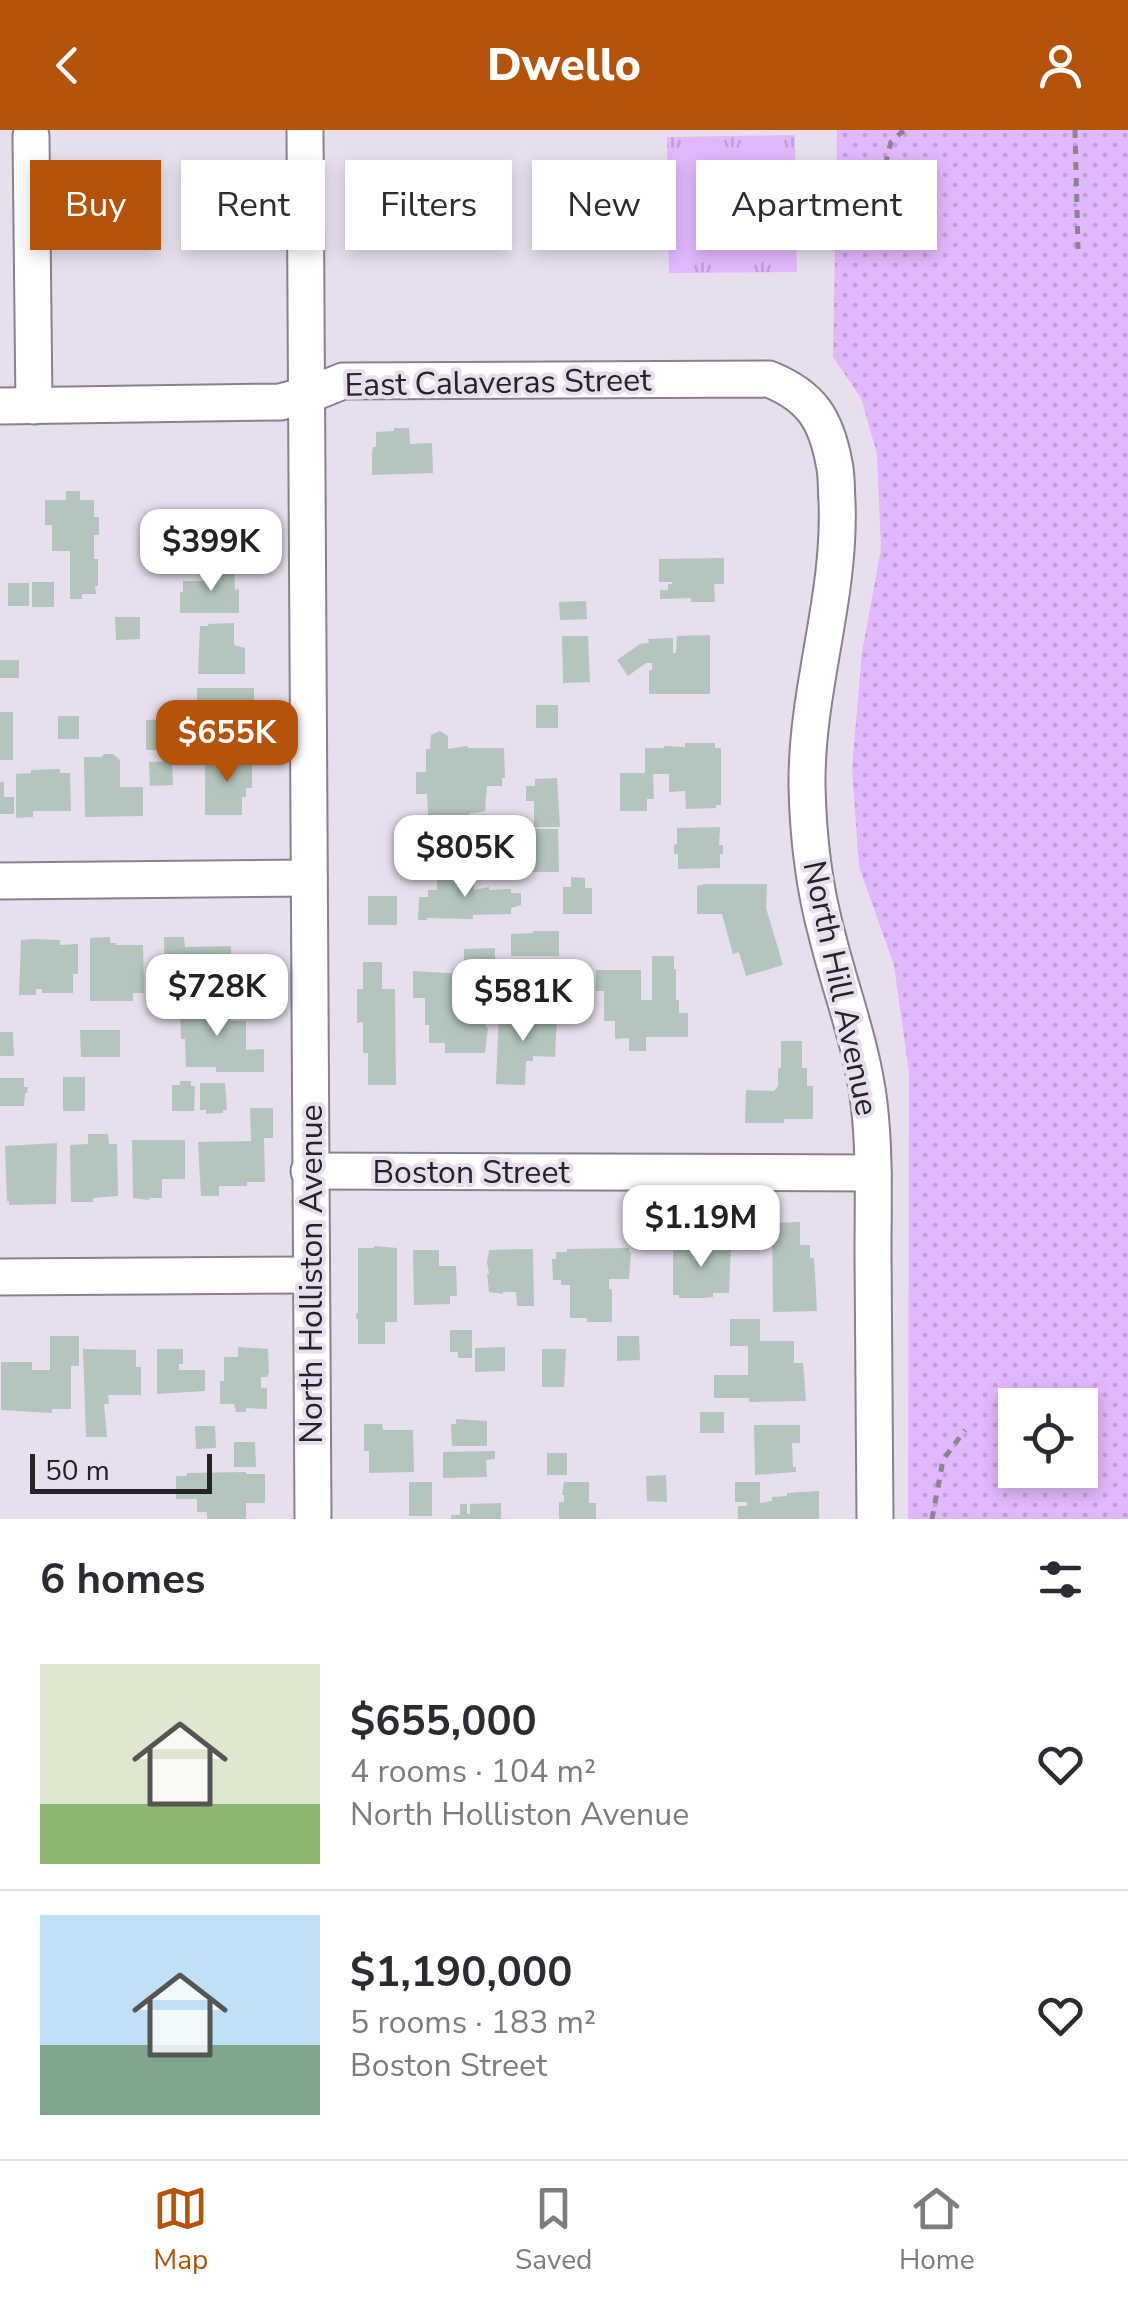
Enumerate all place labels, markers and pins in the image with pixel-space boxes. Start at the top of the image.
pin: $399K [141,509,281,594]
pin: $655K [157,700,297,785]
pin: $805K [395,815,535,900]
pin: $728K [147,954,287,1039]
pin: $581K [453,959,593,1044]
pin: $1.19M [620,1185,782,1270]

